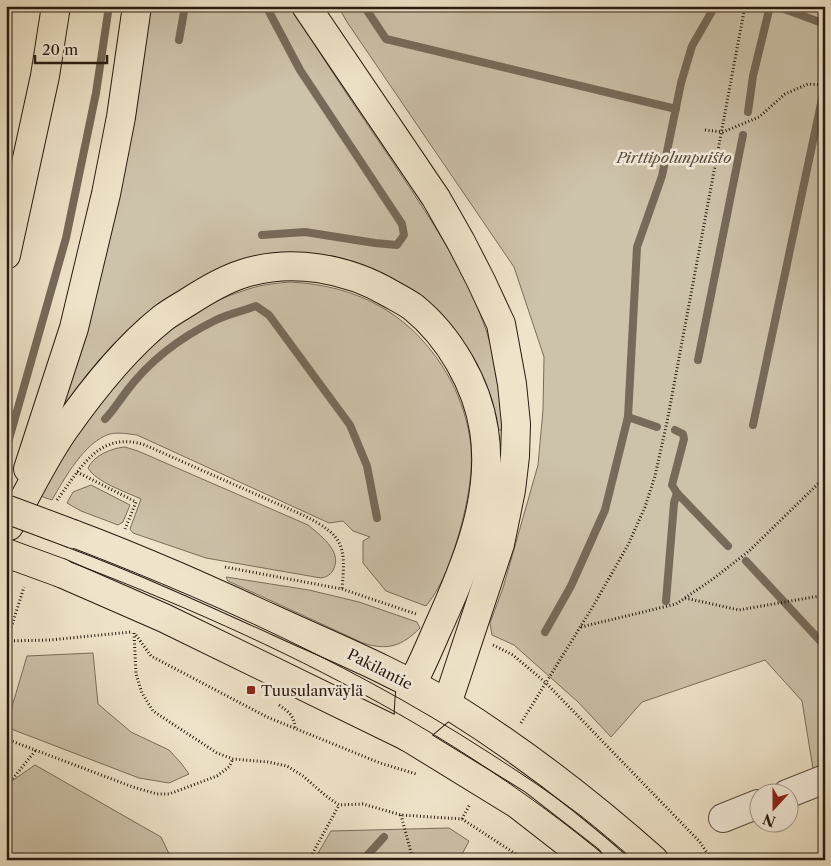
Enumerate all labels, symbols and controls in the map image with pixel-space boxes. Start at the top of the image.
scale bar [35,32,108,64]
text: 20 m [42,40,78,59]
park label: Pirttipolunpuisto [615,148,732,167]
street label: Pakilantie [344,644,416,694]
place label: Tuusulanväylä [261,681,363,700]
marker: Tuusulanväylä [245,684,257,696]
north arrow [748,784,798,834]
text: N [760,810,778,831]

